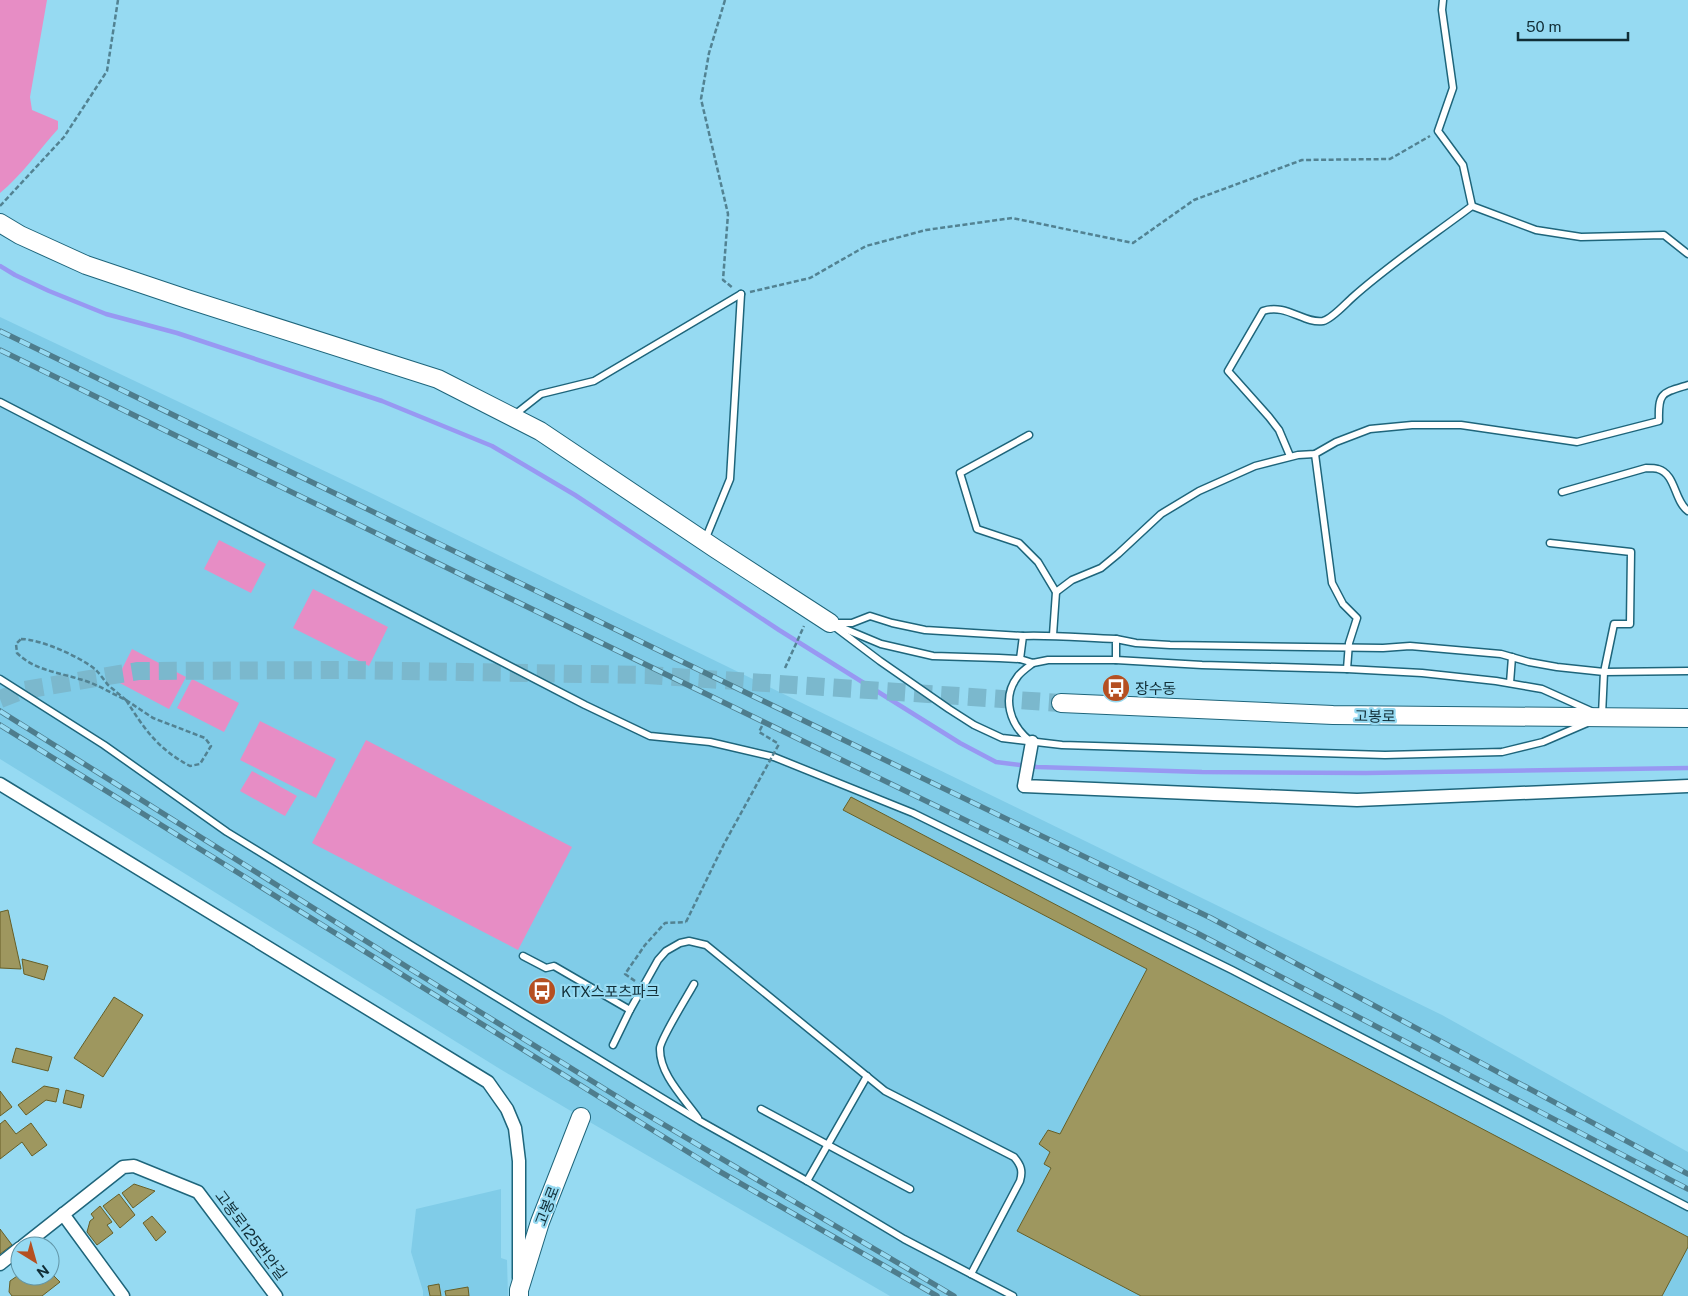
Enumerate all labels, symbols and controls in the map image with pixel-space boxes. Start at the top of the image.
scale bar [1518,10,1628,42]
text: 50 m [1526,18,1561,35]
bus stop icon: 장수동 [1101,673,1131,703]
place label: 장수동 [1135,680,1176,697]
street label: 고봉로 [1354,707,1396,725]
bus stop icon: KTX스포츠파크 [527,976,557,1006]
place label: KTX스포츠파크 [561,983,660,1000]
street label: 고봉로 [532,1184,562,1228]
street label: 고봉로125번안길 [212,1187,290,1283]
north arrow [10,1236,60,1286]
text: N [34,1262,52,1281]

